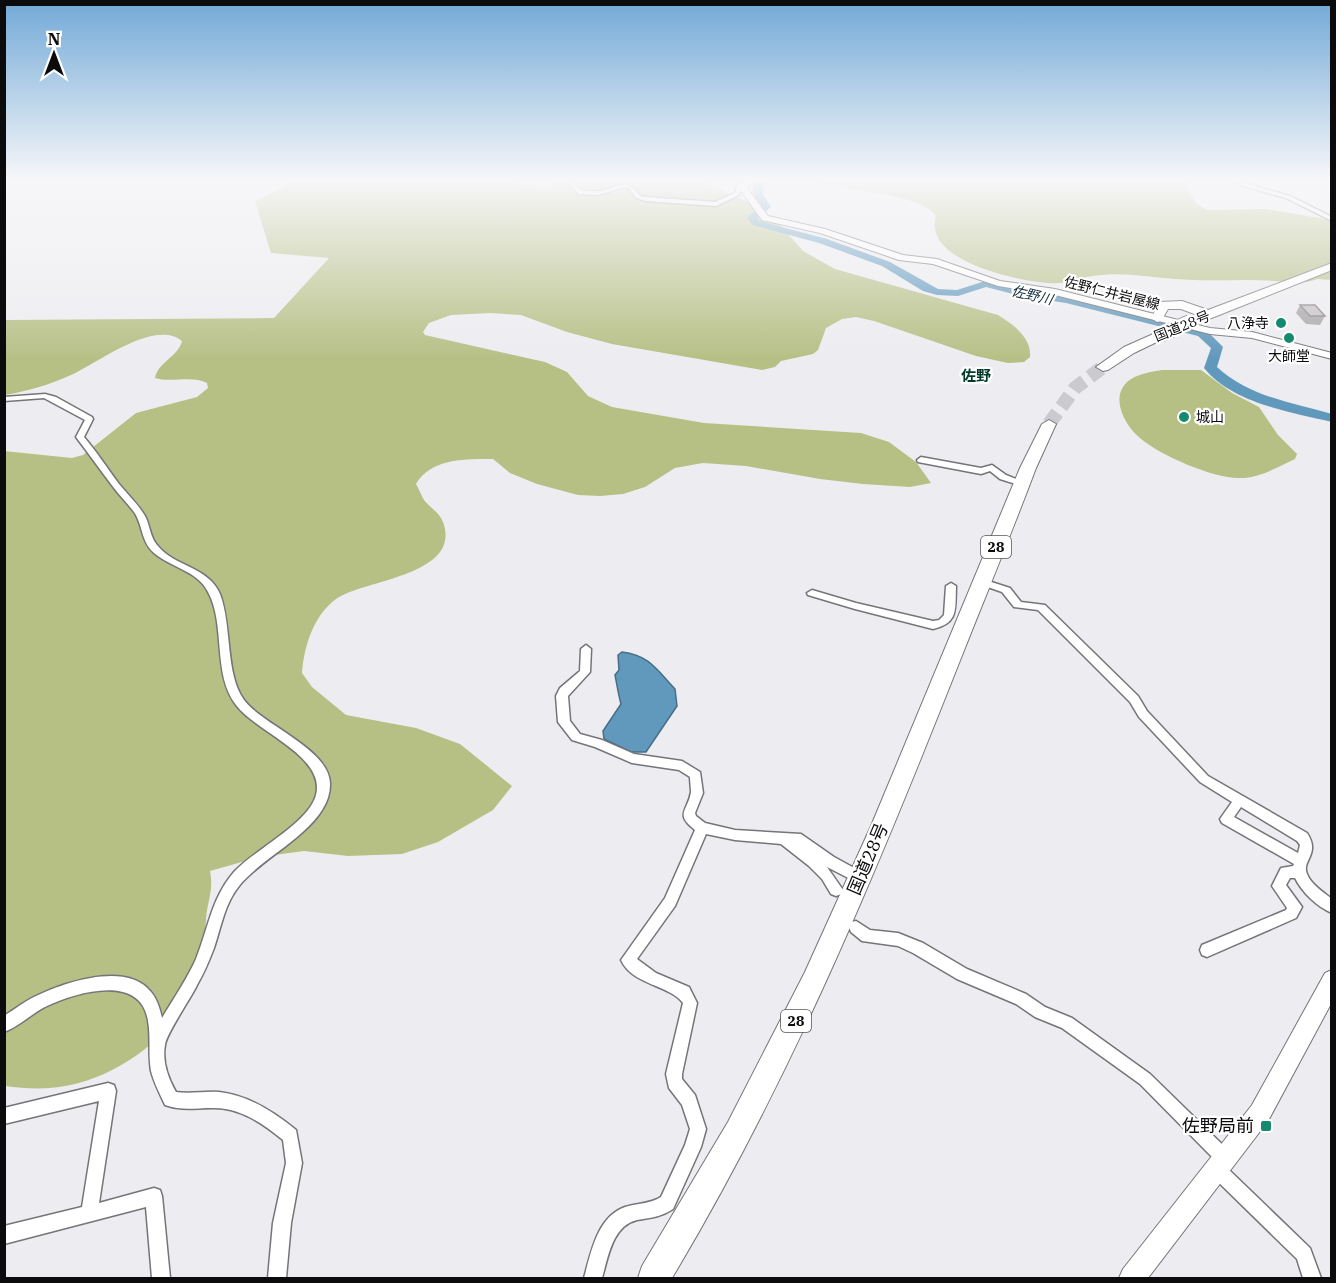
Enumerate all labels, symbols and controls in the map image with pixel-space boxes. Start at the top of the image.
north arrow [24,24,84,84]
text: N [48,29,60,49]
street label: 佐野仁井岩屋線 [1062,272,1162,314]
water label: 佐野川 [1010,282,1056,309]
street label: 国道28号 [1151,307,1213,345]
place label: 八浄寺 [1227,314,1269,332]
marker: 八浄寺 [1274,316,1288,330]
marker: 大師堂 [1282,331,1296,345]
place label: 大師堂 [1268,347,1310,365]
district label: 佐野 [961,366,991,385]
place label: 城山 [1196,408,1224,426]
marker: 城山 [1177,410,1191,424]
road number: 28 [981,536,1011,558]
street label: 国道28号 [842,820,893,898]
road number: 28 [781,1010,811,1032]
place label: 佐野局前 [1182,1114,1254,1137]
marker: 佐野局前 [1259,1119,1273,1133]

